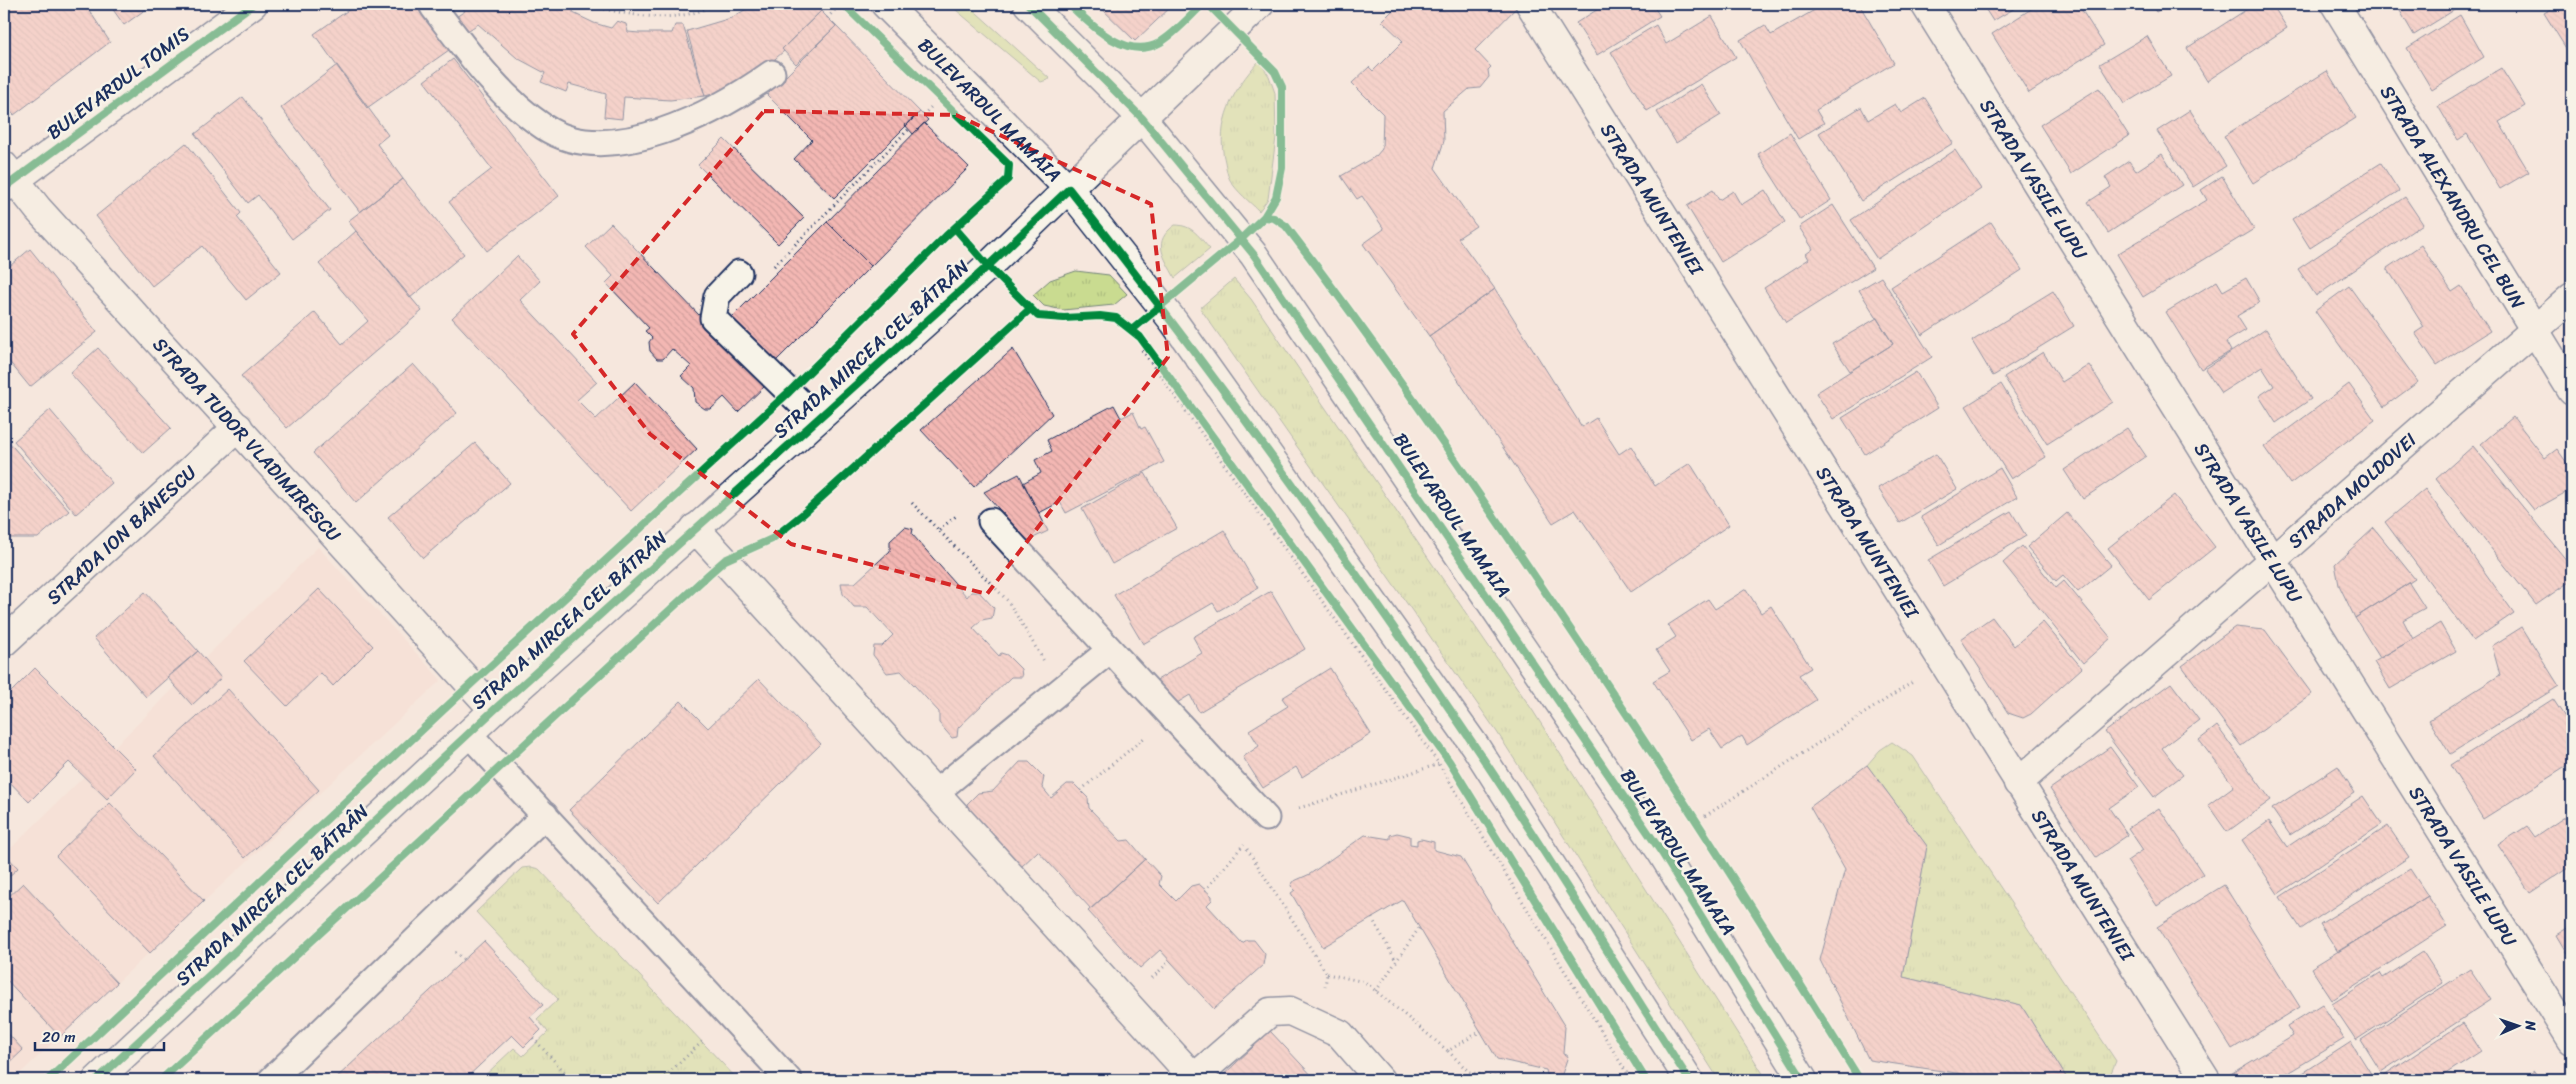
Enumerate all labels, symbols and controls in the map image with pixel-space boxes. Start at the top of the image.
street label: BULEVARDUL TOMIS [39,18,197,148]
street label: BULEVARDUL MAMAIA [910,30,1070,190]
street label: STRADA ALEXANDRU CEL BUN [2372,78,2534,315]
street label: STRADA VASILE LUPU [1971,92,2097,266]
street label: STRADA MUNTENIEI [1592,116,1714,283]
street label: STRADA MIRCEA CEL BĂTRÂN [765,251,977,447]
street label: STRADA TUDOR VLADIMIRESCU [145,329,350,549]
street label: STRADA MOLDOVEI [2280,424,2424,556]
street label: BULEVARDUL MAMAIA [1384,426,1520,604]
street label: STRADA VASILE LUPU [2186,435,2312,610]
street label: STRADA ION BĂNESCU [38,456,204,612]
street label: STRADA MUNTENIEI [1807,459,1929,626]
street label: STRADA MIRCEA CEL BĂTRÂN [463,522,675,718]
street label: BULEVARDUL MAMAIA [1612,762,1744,942]
street label: STRADA VASILE LUPU [2400,779,2526,953]
street label: STRADA MIRCEA CEL BĂTRÂN [167,796,377,994]
street label: STRADA MUNTENIEI [2023,802,2144,969]
north arrow [2494,1002,2544,1052]
scale bar [35,1019,164,1051]
text: N [2518,1019,2543,1031]
text: 20 m [42,1024,76,1050]

